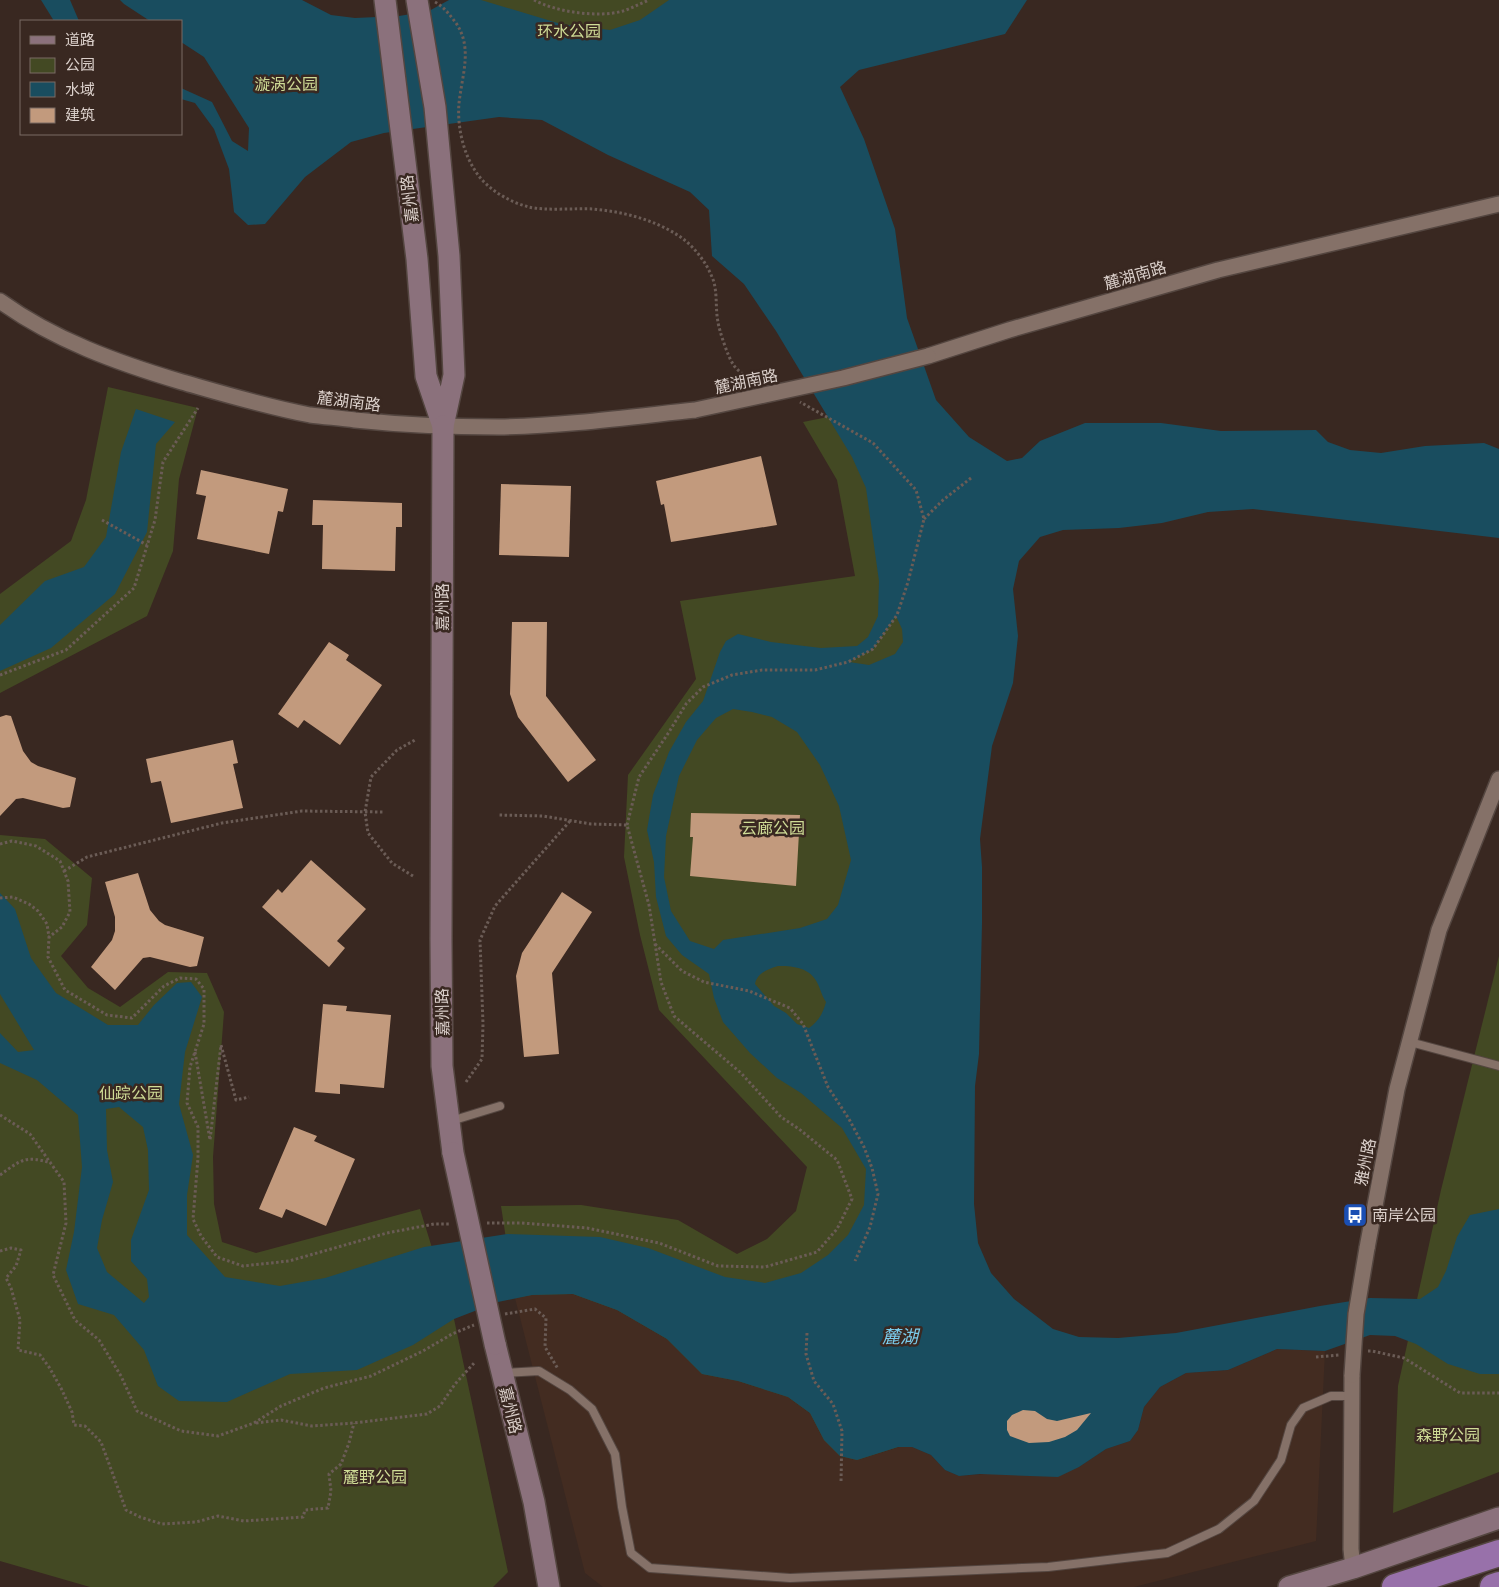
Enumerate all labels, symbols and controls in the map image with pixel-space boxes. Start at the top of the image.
legend [20,20,182,135]
park label: 环水公园 [537,20,601,42]
text: 道路 [65,29,95,50]
text: 公园 [65,54,95,75]
park label: 漩涡公园 [254,73,318,95]
text: 水域 [65,79,95,100]
text: 建筑 [65,104,95,125]
street label: 嘉州路 [395,174,423,224]
street label: 麓湖南路 [1101,256,1169,294]
street label: 麓湖南路 [712,364,780,398]
street label: 麓湖南路 [316,386,382,416]
street label: 嘉州路 [431,583,453,631]
park label: 云廊公园 [741,817,805,839]
street label: 嘉州路 [431,988,453,1036]
park label: 仙踪公园 [99,1082,163,1104]
street label: 雅州路 [1350,1136,1380,1188]
bus stop icon: 南岸公园 [1342,1202,1368,1228]
place label: 南岸公园 [1372,1204,1436,1226]
water label: 麓湖 [882,1324,921,1348]
street label: 嘉州路 [495,1384,527,1436]
park label: 森野公园 [1416,1424,1480,1446]
park label: 麓野公园 [343,1466,407,1488]

